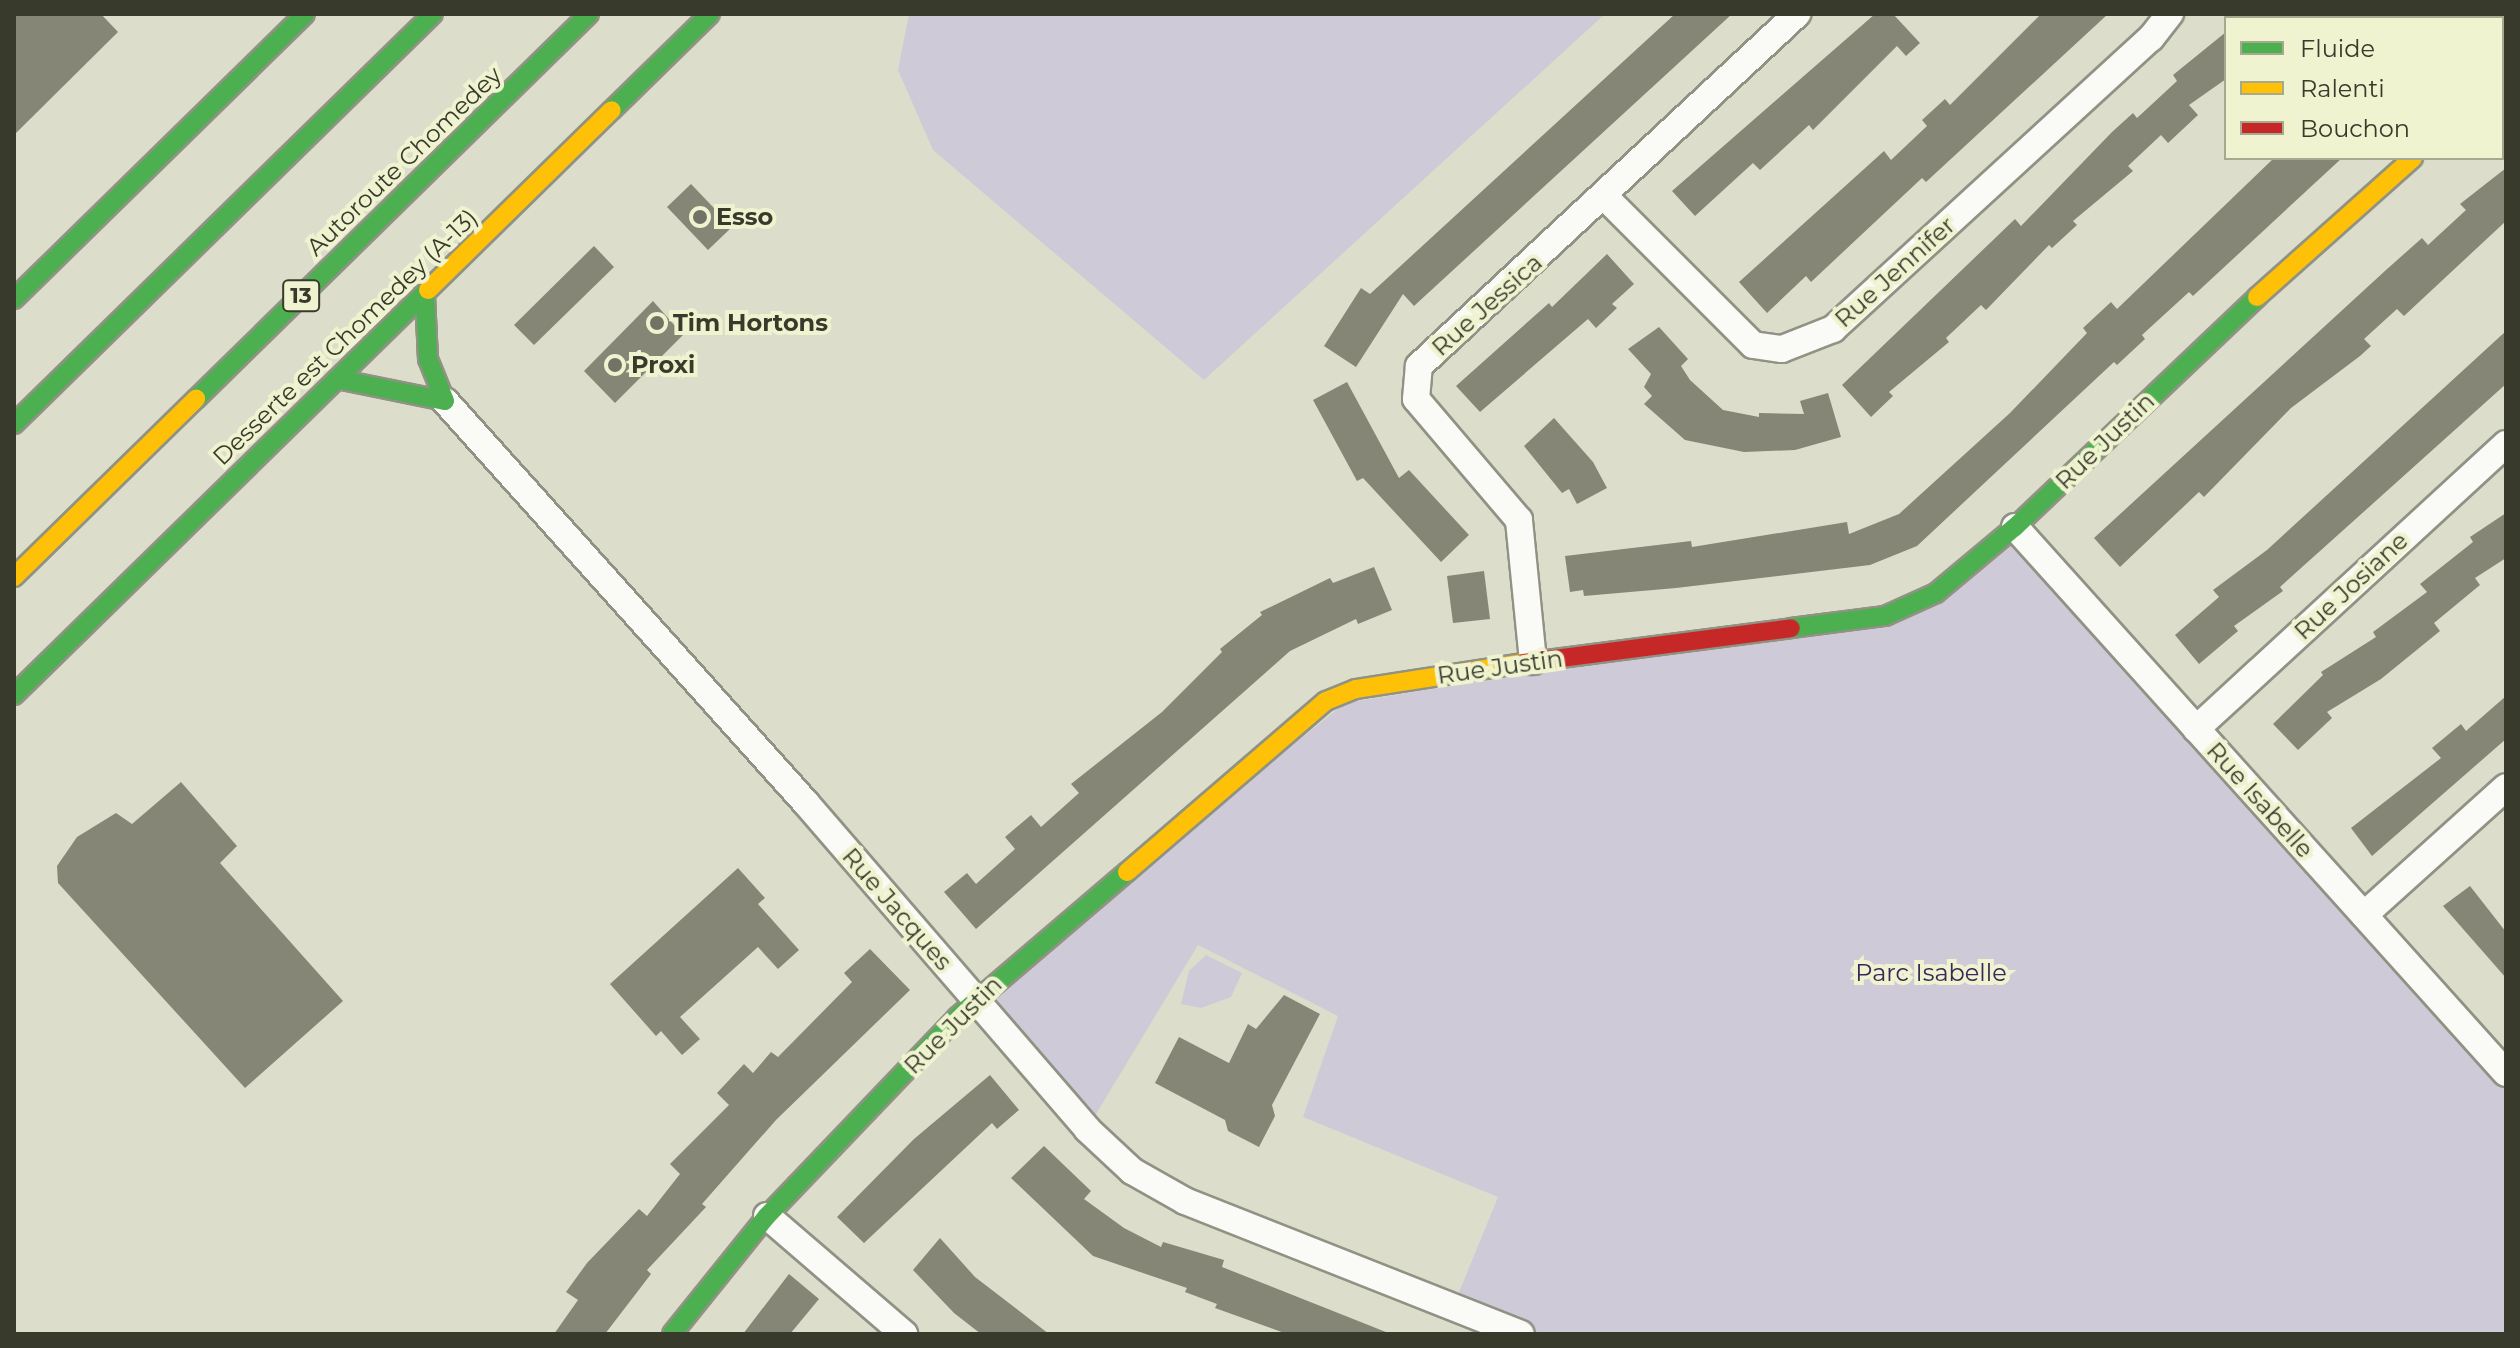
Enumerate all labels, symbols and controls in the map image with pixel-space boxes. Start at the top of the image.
legend [2224,16,2504,160]
text: Fluide [2300,34,2375,63]
street label: Autoroute Chomedey [301,60,507,262]
text: Ralenti [2300,74,2385,103]
text: Bouchon [2300,114,2410,143]
street label: Desserte est Chomedey (A-13) [207,203,483,471]
place label: Esso [716,203,773,231]
marker: Esso [691,208,709,226]
street label: Rue Jennifer [1829,211,1961,333]
street label: Rue Jessica [1426,248,1548,362]
road number: 13 [281,278,321,314]
place label: Tim Hortons [673,309,828,337]
marker: Tim Hortons [648,314,666,332]
place label: Proxi [631,351,695,379]
marker: Proxi [606,356,624,374]
street label: Rue Justin [2049,387,2161,495]
street label: Rue Josiane [2288,526,2414,646]
street label: Rue Justin [1435,644,1565,690]
street label: Rue Isabelle [2201,736,2319,864]
street label: Rue Jacques [836,842,958,976]
park label: Parc Isabelle [1855,959,2007,987]
street label: Rue Justin [898,970,1008,1080]

